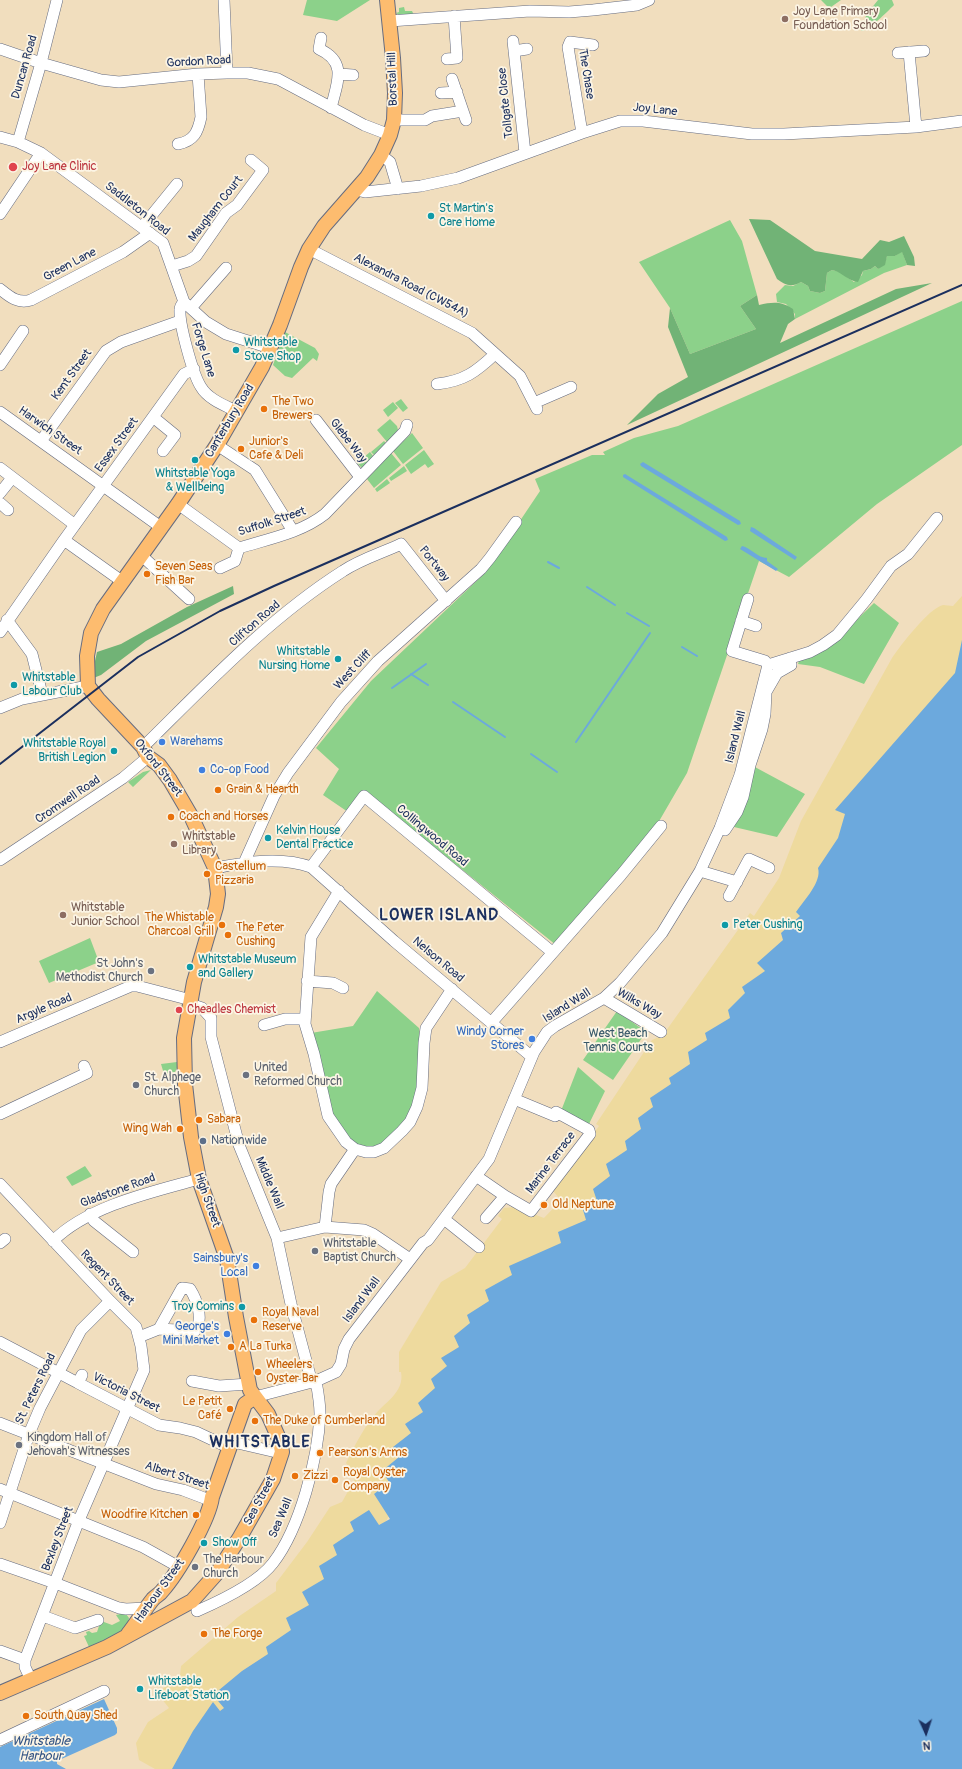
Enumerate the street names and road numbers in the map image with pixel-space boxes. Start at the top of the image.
street label: Duncan Road [9,33,41,101]
street label: The Chase [575,48,597,100]
street label: Borstal Hill [385,52,401,106]
street label: Gordon Road [166,53,232,71]
street label: Tollgate Close [495,67,517,139]
street label: Joy Lane [632,101,678,119]
street label: Maugham Court [186,173,246,245]
street label: Saddleton Road [102,179,172,239]
street label: Green Lane [41,245,99,285]
street label: Alexandra Road (CW54A) [351,251,471,321]
street label: Forge Lane [188,321,218,379]
street label: Kent Street [49,347,95,403]
street label: Canterbury Road [202,382,258,460]
street label: Harwich Street [15,404,85,458]
street label: Essex Street [92,415,142,475]
street label: Glebe Way [326,416,370,466]
street label: Suffolk Street [236,504,308,540]
street label: Portway [416,543,452,585]
street label: Clifton Road [227,598,283,650]
street label: West Cliff [331,647,375,693]
street label: Island Wall [723,709,749,765]
street label: Oxford Street [131,736,185,800]
street label: Cromwell Road [33,773,103,827]
street label: Collingwood Road [393,802,471,870]
street label: Nelson Road [409,934,467,986]
street label: Wilks Way [614,985,664,1023]
street label: Island Wall [540,986,594,1026]
street label: Argyle Road [14,991,74,1027]
street label: Marine Terrace [523,1129,579,1197]
street label: Middle Wall [252,1155,286,1211]
street label: Gladstone Road [78,1171,158,1211]
street label: High Street [191,1171,223,1229]
street label: Regent Street [77,1247,137,1309]
street label: Island Wall [340,1274,384,1326]
street label: St. Peters Road [13,1351,59,1427]
street label: Victoria Street [90,1370,162,1416]
street label: Albert Street [143,1459,211,1493]
street label: Sea Street [241,1474,279,1528]
street label: Sea Wall [266,1496,296,1540]
street label: Bexley Street [39,1505,77,1573]
street label: Harbour Street [132,1556,188,1626]

